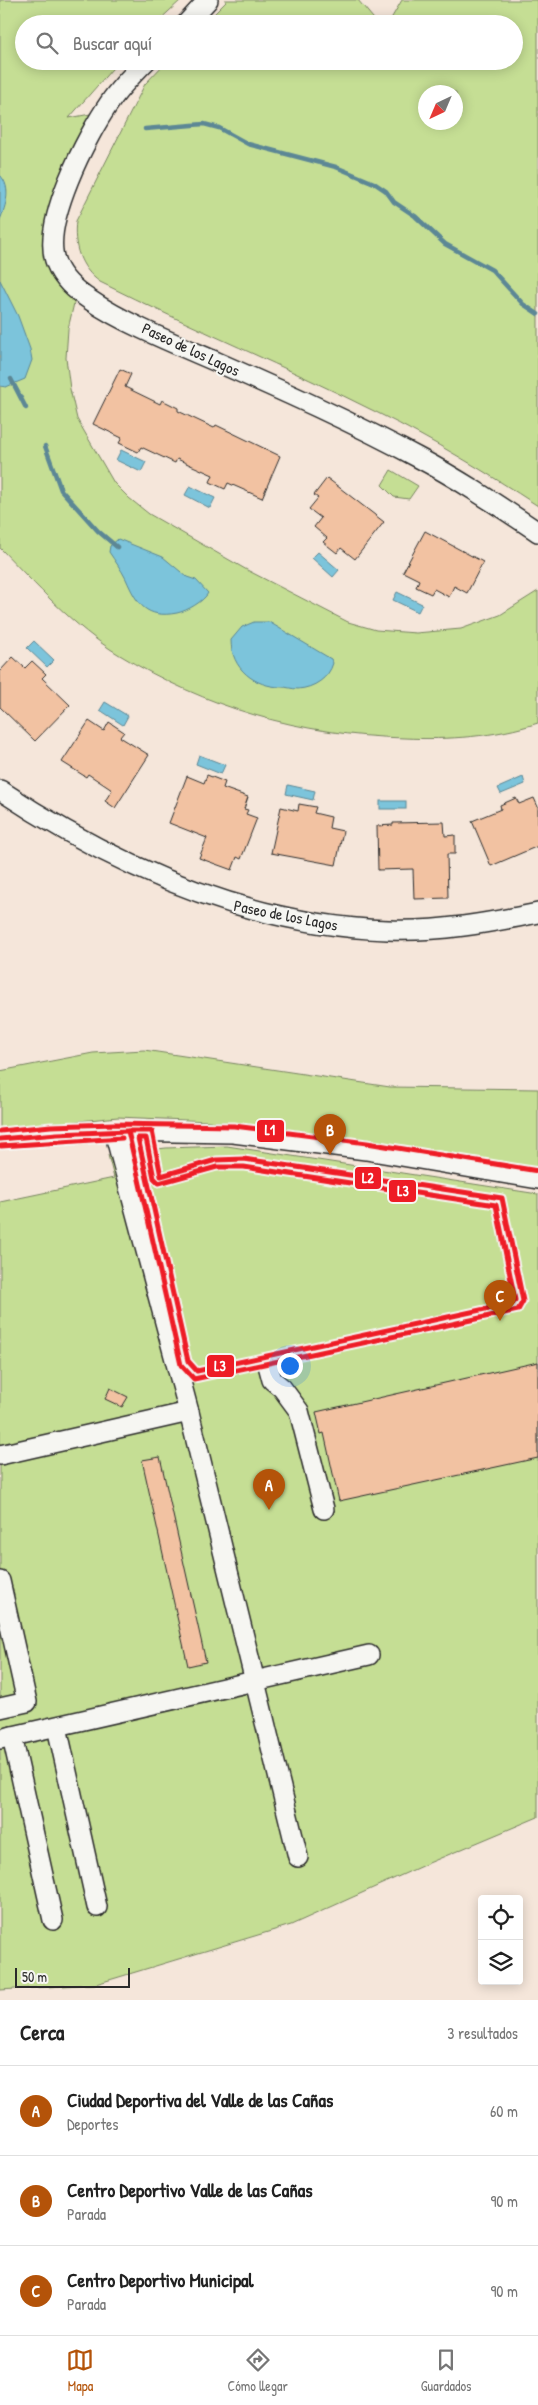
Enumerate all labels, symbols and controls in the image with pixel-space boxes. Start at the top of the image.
search box [15,15,523,70]
icon: search [33,29,61,57]
text: Buscar aquí [73,30,152,56]
north arrow [418,85,463,130]
street label: Paseo de los Lagos [139,317,243,381]
street label: Paseo de los Lagos [232,894,340,936]
pin: B [314,1114,346,1155]
line badge: L1 [256,1119,285,1143]
text: L1 [265,1120,275,1139]
line badge: L2 [354,1166,382,1190]
text: L2 [362,1168,374,1187]
line badge: L3 [388,1179,417,1203]
text: L3 [397,1181,409,1200]
pin: C [484,1280,516,1321]
your location [277,1353,303,1379]
line badge: L3 [206,1354,235,1378]
text: L3 [214,1356,226,1375]
pin: A [253,1469,285,1510]
map controls [478,1895,523,1985]
button: locate [478,1895,523,1940]
button: layers [478,1940,523,1985]
scale bar [15,1965,130,1988]
text: 50 m [22,1967,47,1986]
text: Cerca [20,2018,64,2047]
text: 3 resultados [447,2022,518,2044]
text: Ciudad Deportiva del Valle de las Cañas [67,2087,333,2113]
text: A [32,2100,40,2122]
text: 60 m [490,2100,518,2122]
text: Deportes [67,2113,118,2135]
text: Centro Deportivo Valle de las Cañas [67,2177,313,2203]
text: B [32,2190,40,2212]
text: 90 m [490,2190,518,2212]
text: Parada [67,2203,106,2225]
text: Centro Deportivo Municipal [67,2267,254,2293]
text: C [32,2280,40,2302]
text: 90 m [490,2280,518,2302]
text: Parada [67,2293,106,2315]
tab: Mapa [66,2346,94,2395]
tab: Cómo llegar [227,2346,288,2395]
tab: Guardados [421,2346,471,2395]

